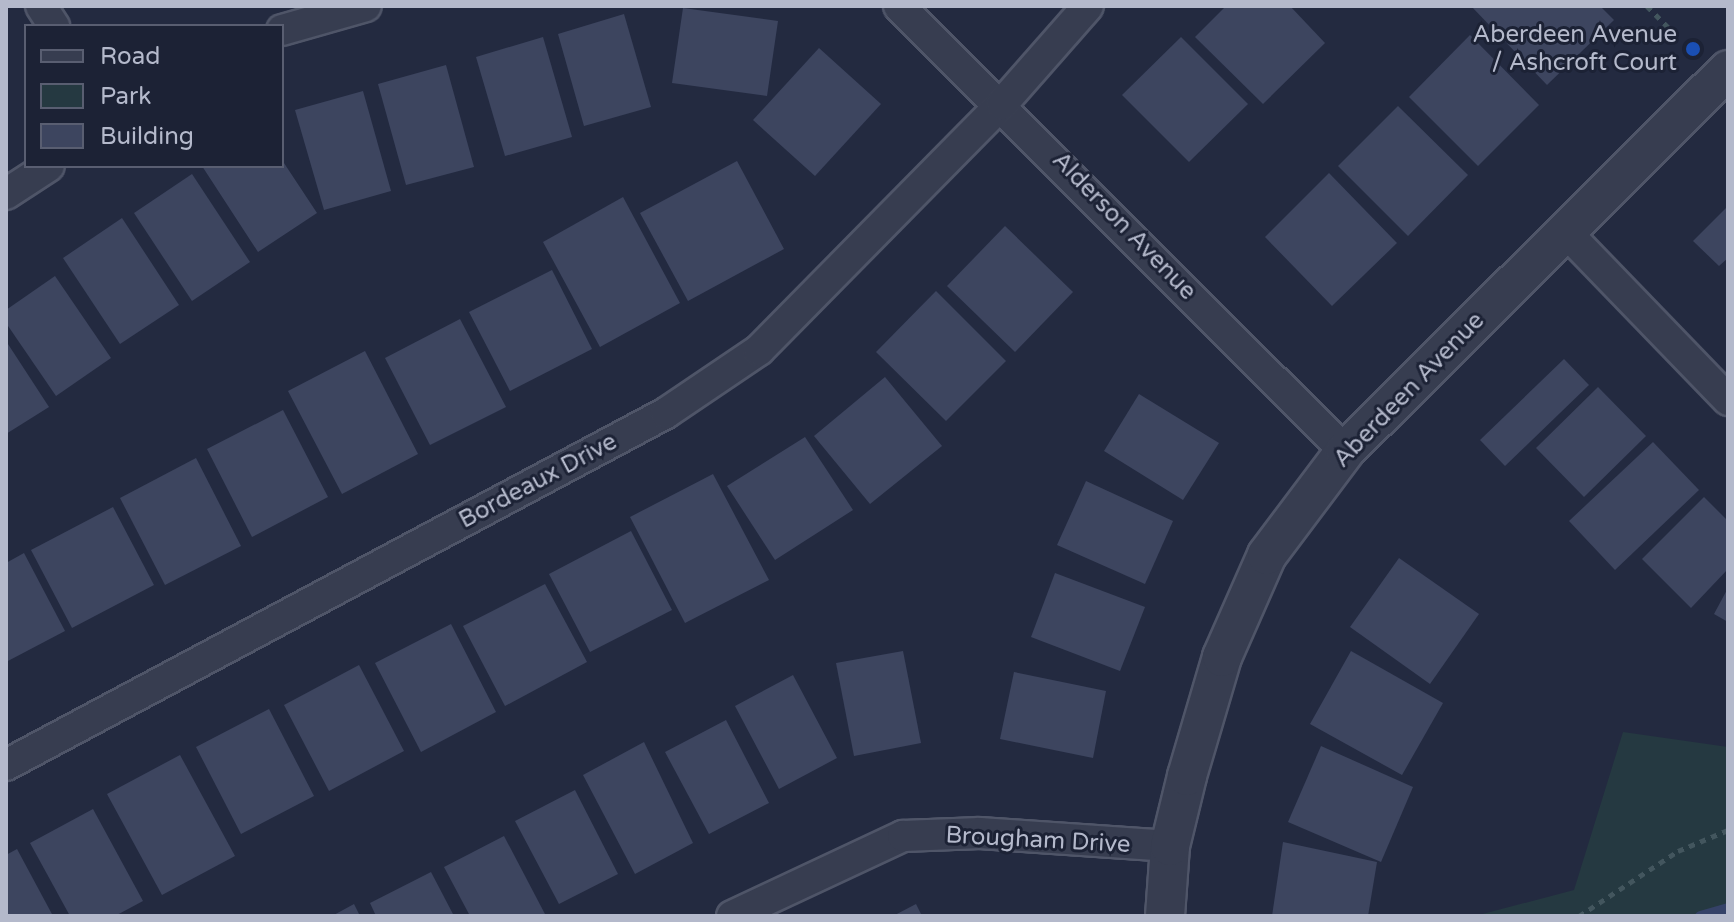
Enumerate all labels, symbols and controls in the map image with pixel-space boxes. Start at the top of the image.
place label: Aberdeen Avenue / Ashcroft Court [1473,21,1677,77]
legend [24,24,284,168]
marker: Aberdeen Avenue / Ashcroft Court [1684,40,1702,58]
text: Road [100,42,160,71]
text: Park [100,82,151,111]
text: Building [100,122,194,151]
street label: Alderson Avenue [1046,146,1202,306]
street label: Aberdeen Avenue [1328,306,1490,474]
street label: Bordeaux Drive [454,427,622,535]
street label: Brougham Drive [945,821,1131,859]

